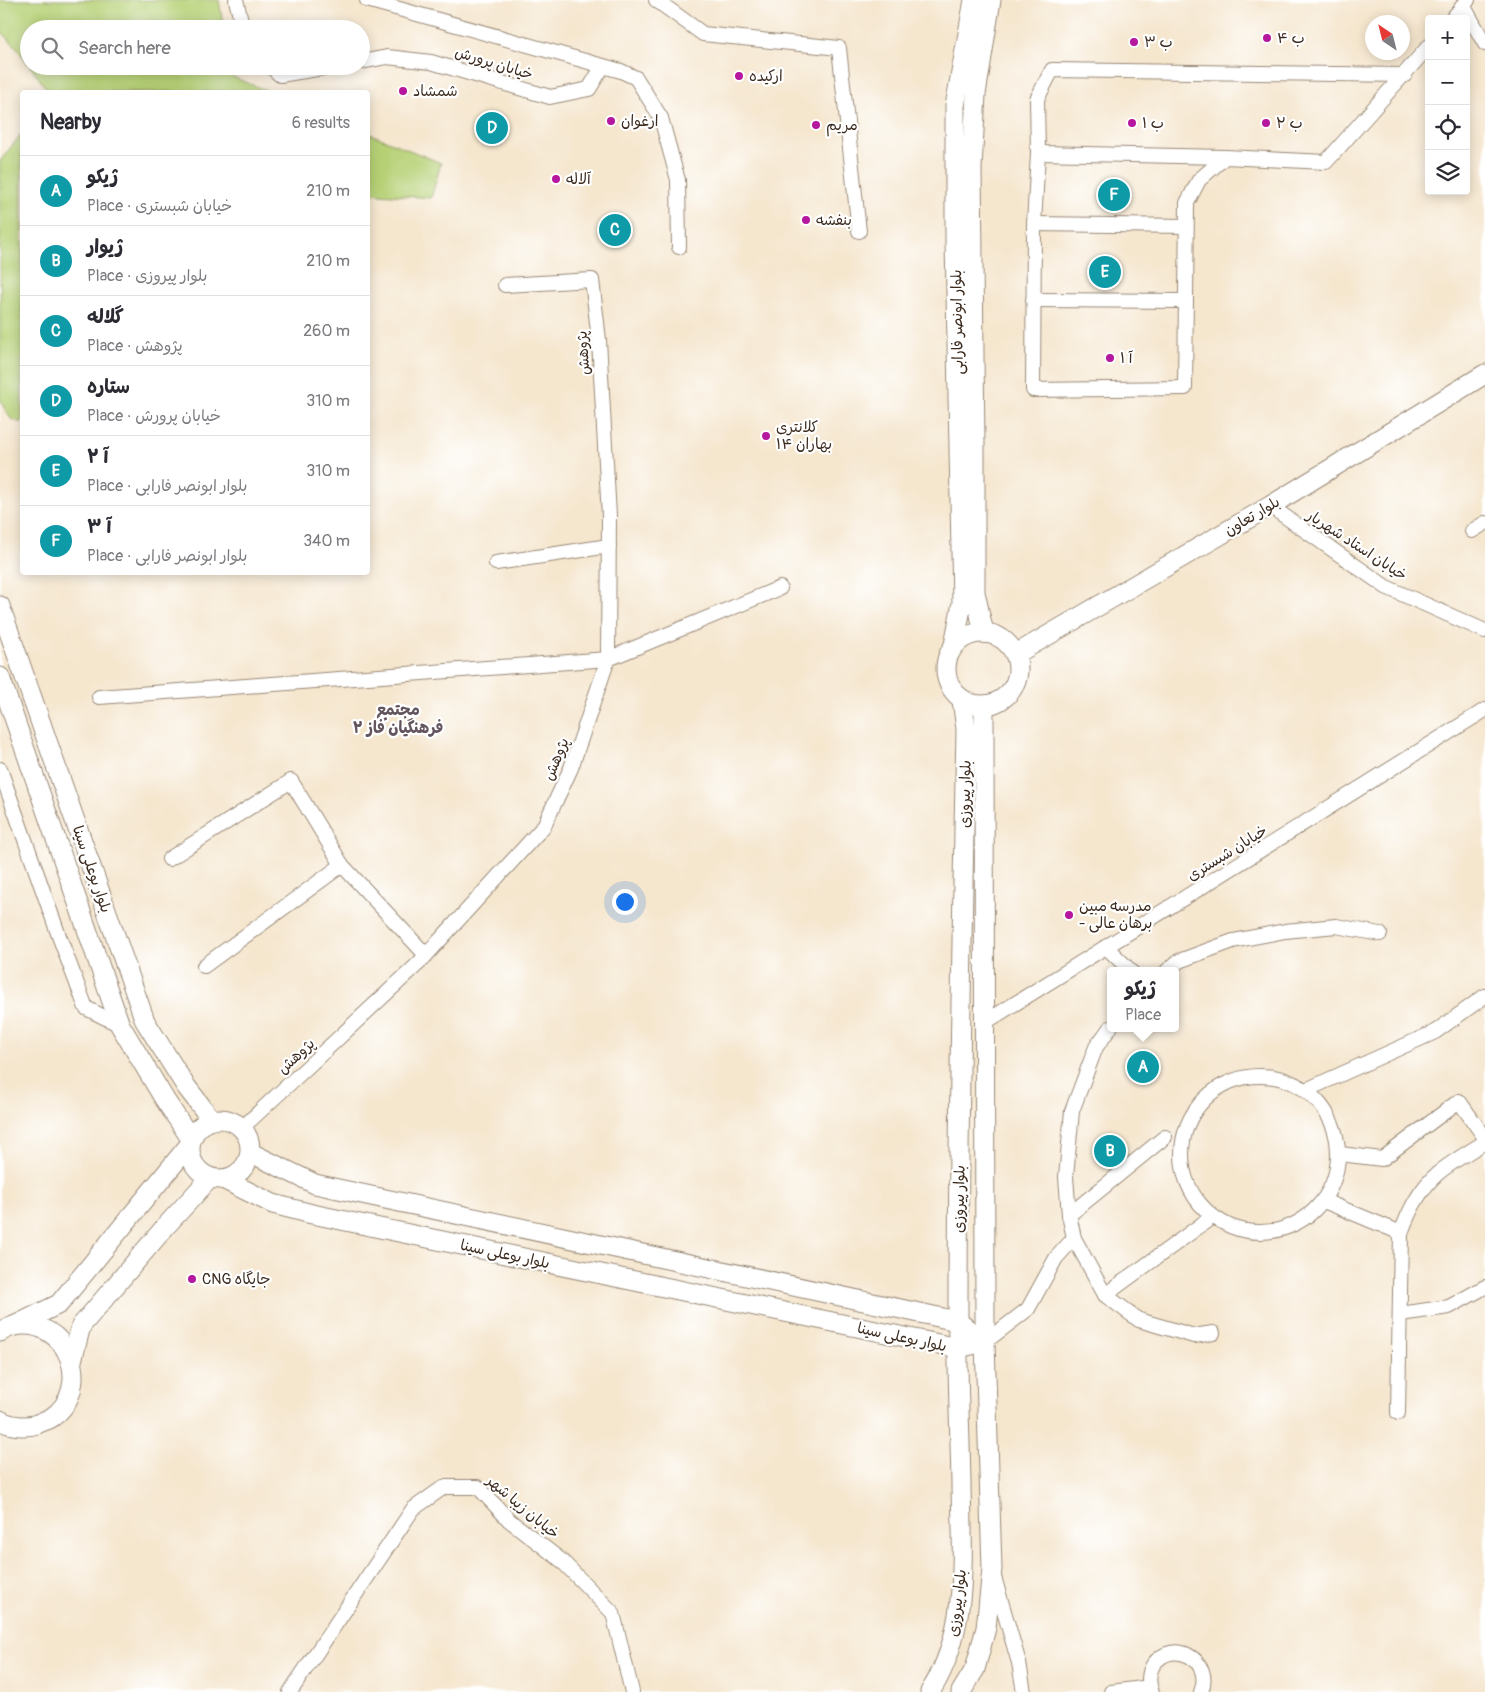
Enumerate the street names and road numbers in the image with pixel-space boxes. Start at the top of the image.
street label: خیابان پرورش [453,43,535,84]
street label: بلوار ابونصر فارابی [947,269,968,375]
street label: پژوهش [572,330,595,376]
street label: بلوار تعاون [1221,492,1283,540]
street label: خیابان استاد شهریار [1302,505,1410,585]
street label: پژوهش [539,735,574,783]
street label: بلوار پیروزی [955,760,976,828]
street label: خیابان شبستری [1184,821,1271,886]
street label: بلوار بوعلی سینا [68,823,115,915]
street label: پژوهش [274,1034,319,1078]
street label: بلوار پیروزی [949,1165,970,1233]
street label: بلوار بوعلی سینا [458,1236,551,1273]
street label: بلوار بوعلی سینا [855,1319,948,1356]
street label: خیابان زیبا شهر [481,1470,563,1543]
street label: بلوار پیروزی [944,1568,971,1638]

